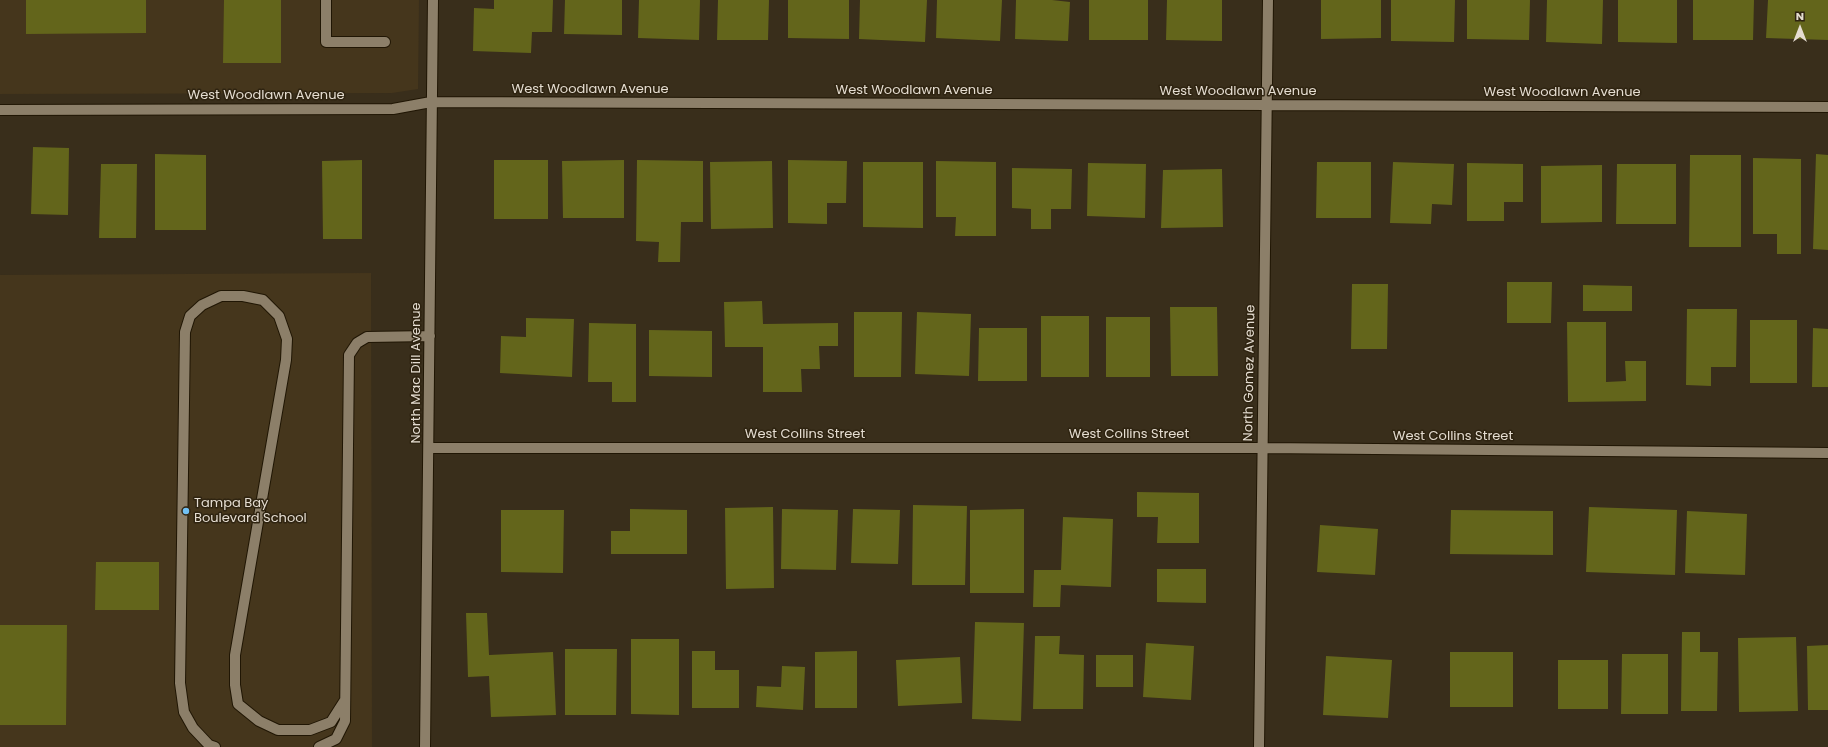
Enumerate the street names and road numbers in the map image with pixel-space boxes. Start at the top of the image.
street label: West Woodlawn Avenue [511,82,669,98]
street label: West Woodlawn Avenue [835,83,993,99]
street label: West Woodlawn Avenue [1159,84,1317,100]
street label: West Woodlawn Avenue [1483,85,1641,101]
street label: West Woodlawn Avenue [187,88,345,104]
street label: North Mac Dill Avenue [409,302,425,444]
street label: North Gomez Avenue [1241,304,1259,442]
street label: West Collins Street [745,427,865,443]
street label: West Collins Street [1069,427,1189,443]
street label: West Collins Street [1393,429,1513,445]

